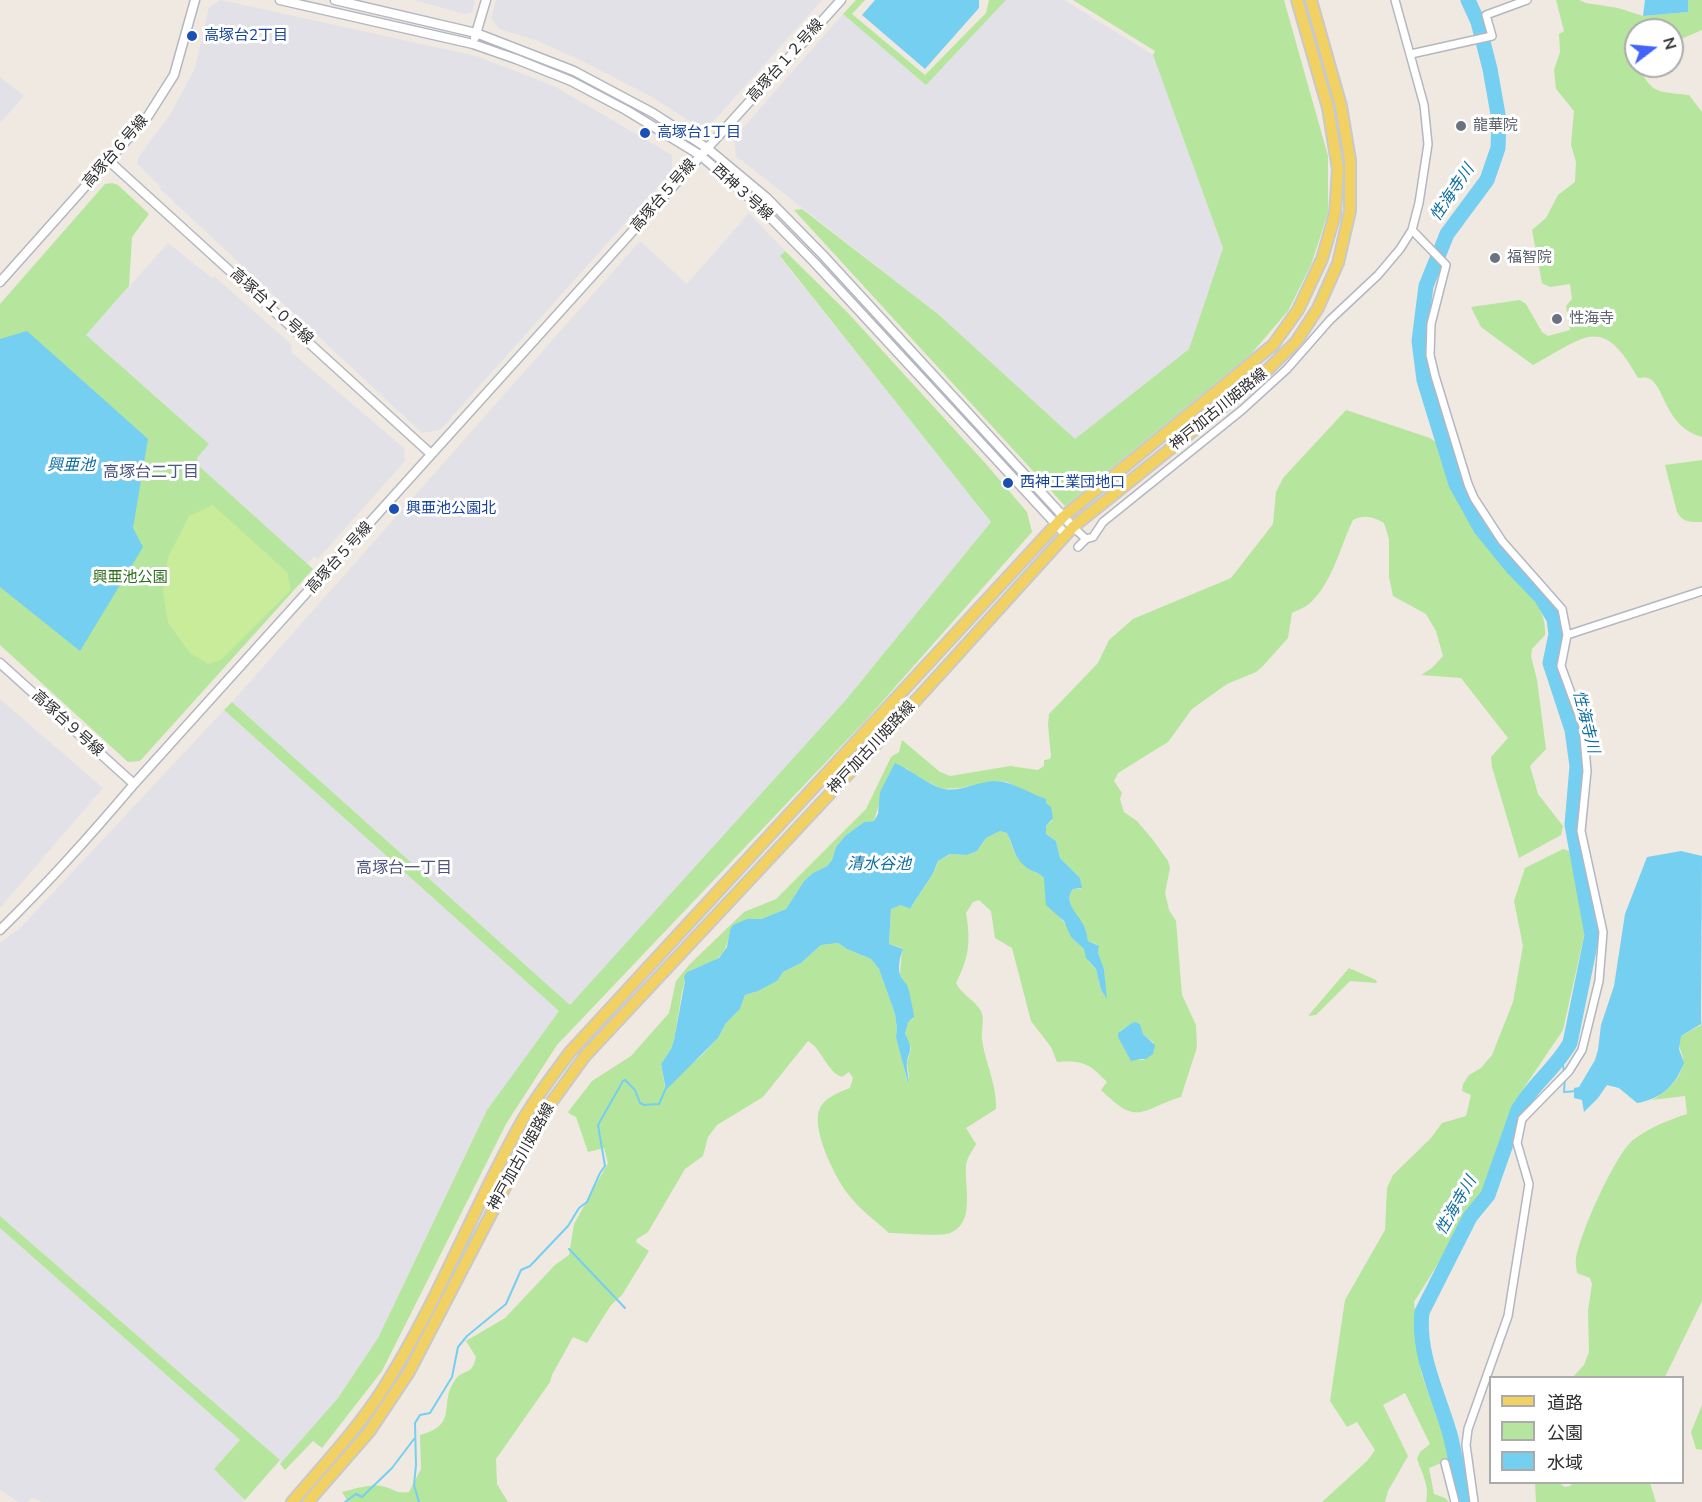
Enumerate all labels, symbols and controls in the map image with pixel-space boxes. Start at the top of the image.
street label: 高塚台１２号線 [744,16,828,106]
north arrow [1624,18,1684,78]
place label: 高塚台2丁目 [204,27,288,45]
marker: 高塚台2丁目 [185,29,199,43]
text: N [1657,35,1682,52]
street label: 高塚台６号線 [80,112,152,192]
place label: 龍華院 [1473,117,1518,135]
marker: 龍華院 [1454,119,1468,133]
place label: 高塚台1丁目 [657,124,741,142]
marker: 高塚台1丁目 [638,126,652,140]
street label: 高塚台５号線 [628,156,700,236]
street label: 西神３号線 [708,161,776,225]
water label: 性海寺川 [1427,161,1479,225]
place label: 福智院 [1507,249,1552,267]
marker: 福智院 [1488,251,1502,265]
street label: 高塚台１０号線 [226,265,316,349]
place label: 性海寺 [1569,310,1614,328]
marker: 性海寺 [1550,312,1564,326]
street label: 神戸加古川姫路線 [1167,365,1271,455]
water label: 興亜池 [47,456,95,476]
district label: 高塚台二丁目 [103,463,199,483]
place label: 西神工業団地口 [1020,474,1125,492]
marker: 西神工業団地口 [1001,476,1015,490]
place label: 興亜池公園北 [406,500,496,518]
marker: 興亜池公園北 [387,502,401,516]
street label: 高塚台５号線 [303,519,377,597]
park label: 興亜池公園 [93,569,167,587]
street label: 高塚台９号線 [28,687,106,761]
water label: 性海寺川 [1568,689,1602,755]
street label: 神戸加古川姫路線 [824,698,920,798]
water label: 清水谷池 [847,855,911,875]
district label: 高塚台一丁目 [356,859,452,879]
street label: 神戸加古川姫路線 [485,1100,559,1214]
water label: 性海寺川 [1433,1173,1481,1239]
legend [1489,1376,1684,1484]
text: 道路 [1547,1391,1583,1415]
text: 公園 [1547,1421,1583,1445]
text: 水域 [1547,1451,1583,1475]

